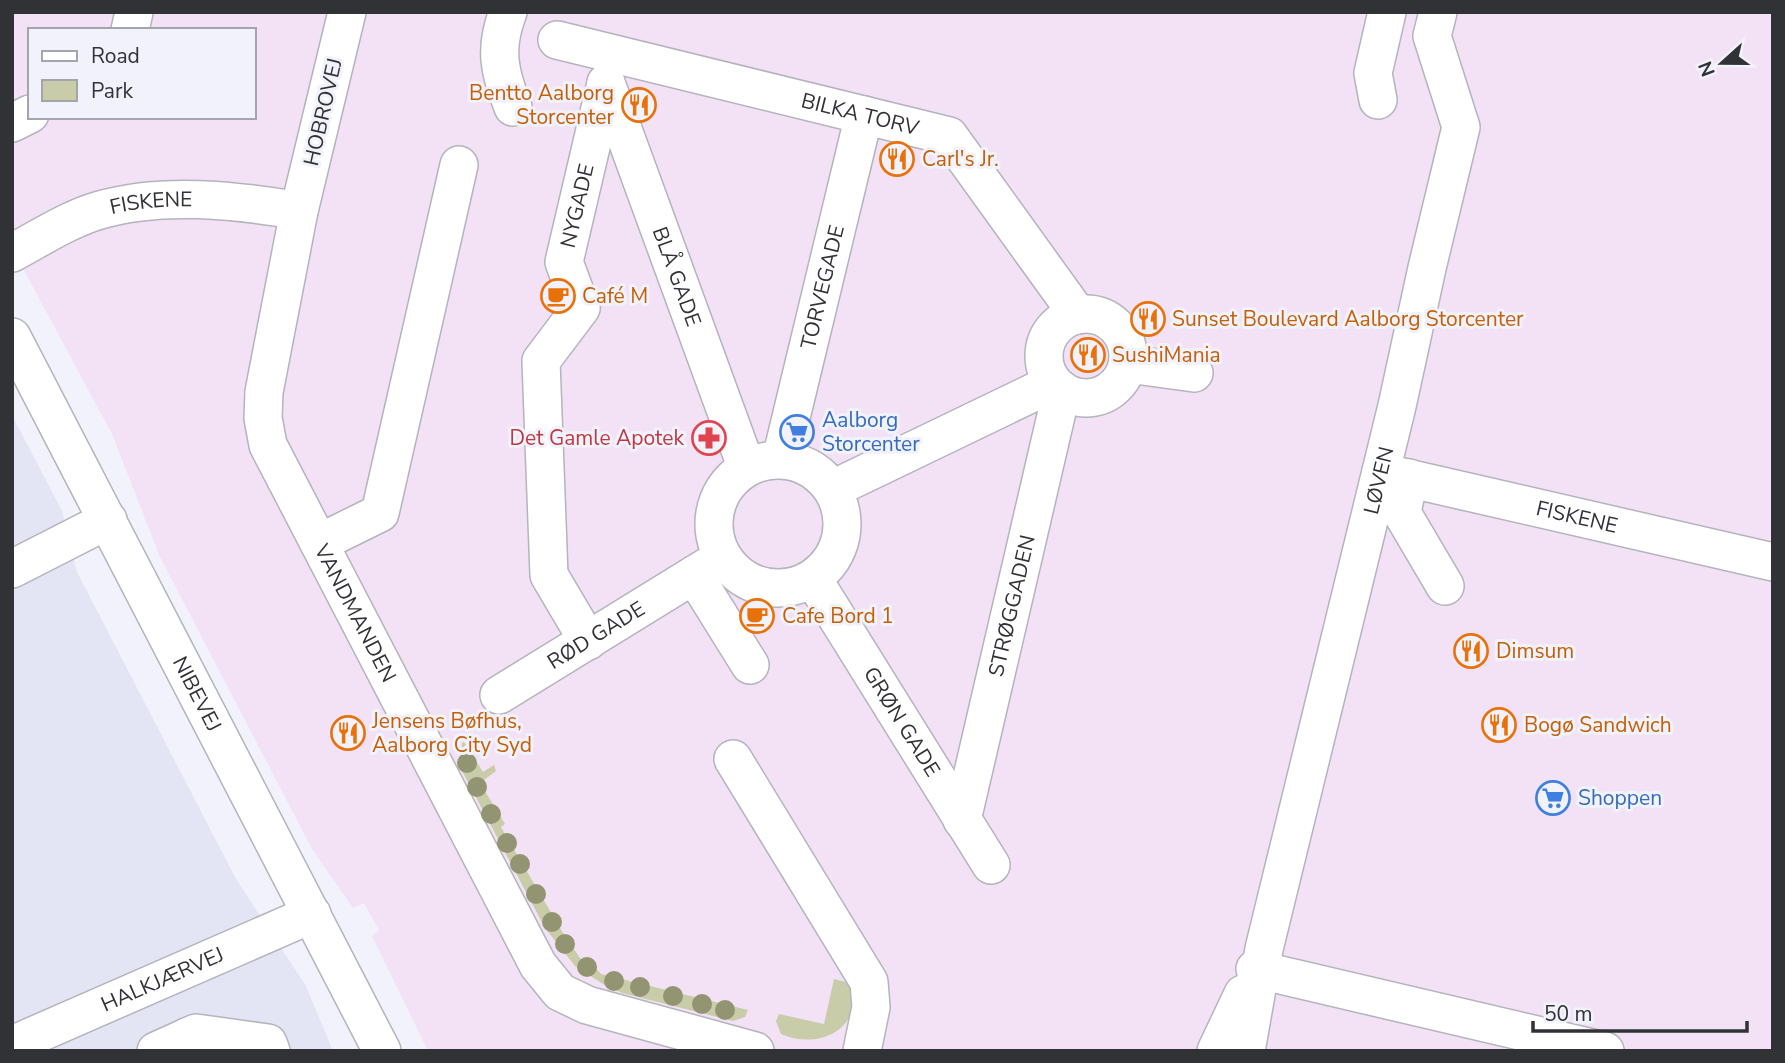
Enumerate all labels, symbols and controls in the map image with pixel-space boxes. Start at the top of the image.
legend [28,28,256,119]
north arrow [1687,28,1757,98]
text: Road [91,42,140,70]
street label: HOBROVEJ [297,55,349,169]
text: N [1692,57,1722,80]
text: Park [91,77,133,105]
place label: Bentto Aalborg Storcenter [469,79,614,131]
restaurant icon: Bentto Aalborg Storcenter [620,86,658,124]
street label: BILKA TORV [798,86,922,142]
restaurant icon: Carl's Jr. [878,140,916,178]
place label: Carl's Jr. [922,145,999,173]
street label: NYGADE [554,161,601,251]
street label: FISKENE [107,185,192,221]
street label: TORVEGADE [794,222,851,352]
street label: BLÅ GADE [646,223,708,330]
cafe icon: Café M [539,277,577,315]
place label: Café M [582,282,648,310]
restaurant icon: Sunset Boulevard Aalborg Storcenter [1129,300,1167,338]
place label: Sunset Boulevard Aalborg Storcenter [1172,305,1524,333]
restaurant icon: SushiMania [1069,336,1107,374]
place label: SushiMania [1112,341,1221,369]
place label: Aalborg Storcenter [822,406,920,458]
supermarket icon: Aalborg Storcenter [778,413,816,451]
pharmacy icon: Det Gamle Apotek [690,419,728,457]
place label: Det Gamle Apotek [509,424,684,452]
street label: LØVEN [1357,444,1401,517]
street label: FISKENE [1533,494,1620,540]
street label: STRØGGADEN [982,532,1042,679]
street label: VANDMANDEN [307,538,403,687]
street label: RØD GADE [542,595,650,676]
cafe icon: Cafe Bord 1 [738,597,776,635]
place label: Cafe Bord 1 [782,602,894,630]
restaurant icon: Dimsum [1452,632,1490,670]
place label: Dimsum [1496,637,1574,665]
street label: NIBEVEJ [166,652,228,736]
street label: GRØN GADE [857,661,947,782]
restaurant icon: Bogø Sandwich [1480,706,1518,744]
place label: Jensens Bøfhus, Aalborg City Syd [371,707,532,759]
place label: Bogø Sandwich [1524,711,1672,739]
restaurant icon: Jensens Bøfhus, Aalborg City Syd [329,714,367,752]
supermarket icon: Shoppen [1534,779,1572,817]
place label: Shoppen [1578,784,1662,812]
street label: HALKJÆRVEJ [97,940,228,1018]
scale bar [1533,990,1746,1034]
text: 50 m [1544,1000,1593,1028]

